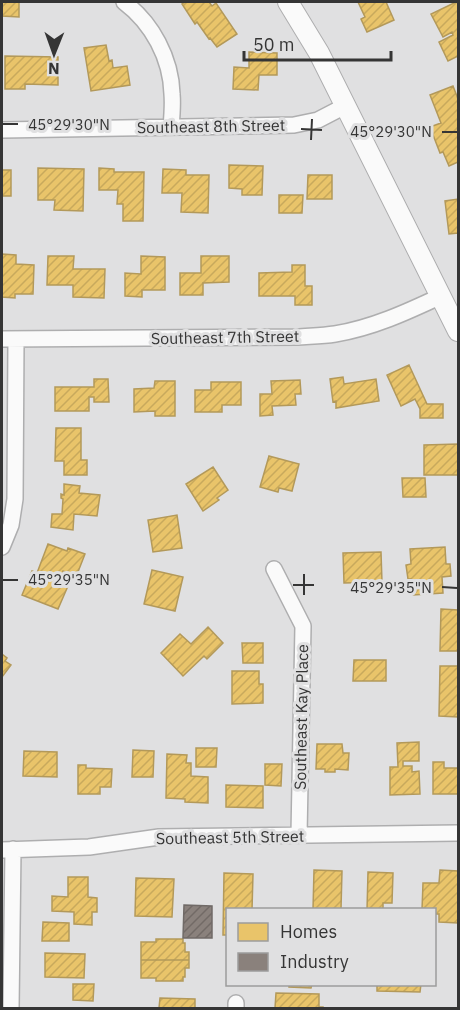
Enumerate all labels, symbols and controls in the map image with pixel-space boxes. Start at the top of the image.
north arrow [24,24,84,84]
scale bar [244,24,391,62]
text: 50 m [253,33,295,56]
text: N [48,59,60,79]
text: 45°29'30"N [28,115,110,134]
street label: Southeast 8th Street [137,115,285,137]
text: 45°29'30"N [350,122,432,141]
street label: Southeast 7th Street [151,326,299,348]
text: 45°29'35"N [28,570,110,589]
text: 45°29'35"N [350,578,432,597]
street label: Southeast Kay Place [290,644,312,790]
street label: Southeast 5th Street [156,826,304,848]
legend [226,908,436,986]
text: Homes [280,920,337,943]
text: Industry [280,950,349,973]

